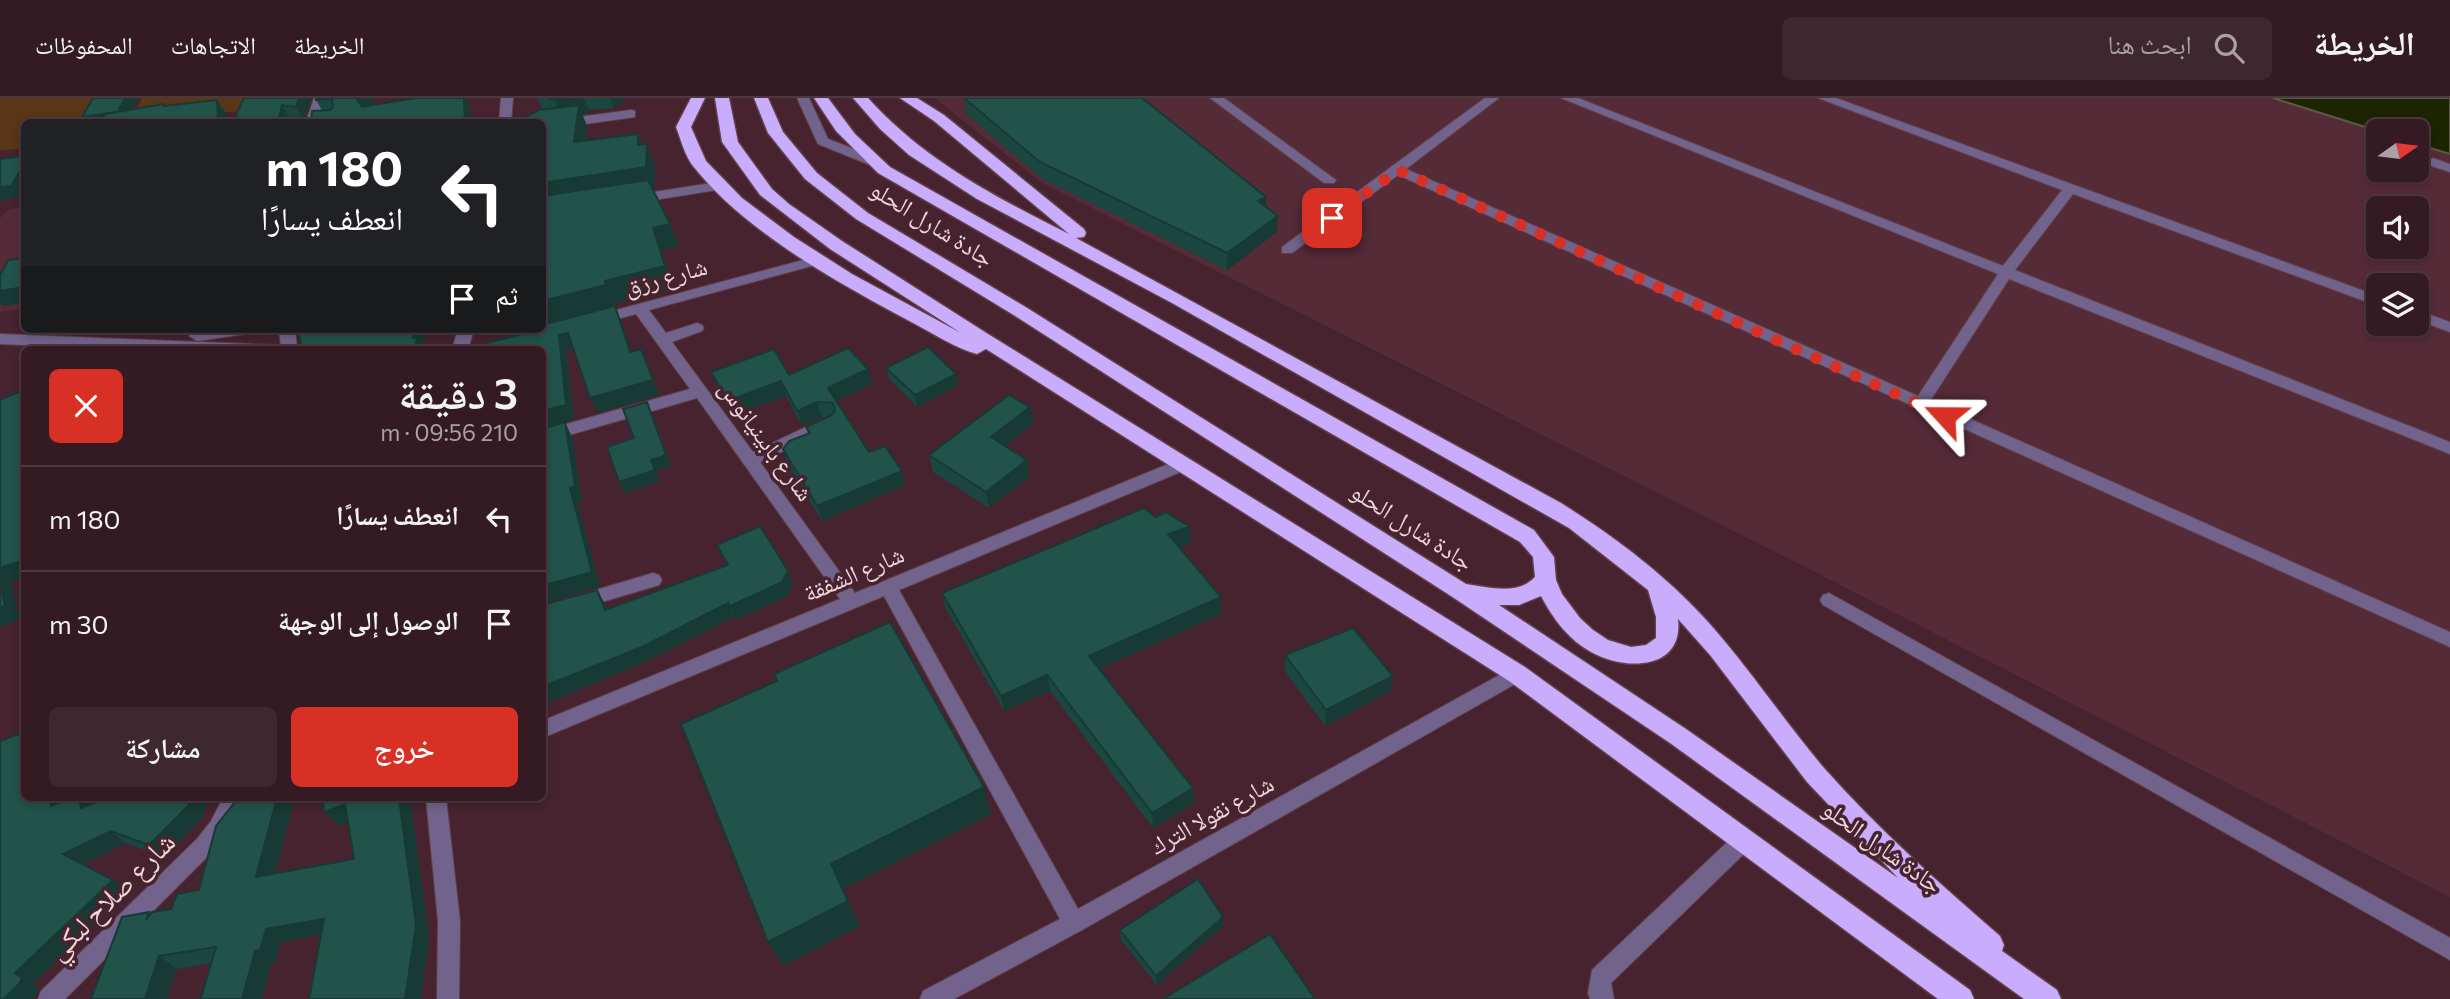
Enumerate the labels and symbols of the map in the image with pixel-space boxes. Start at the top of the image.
north arrow [2366,119,2429,182]
street label: جادة شارل الحلو [865,173,1000,273]
pin [1302,188,1362,248]
street label: شارع رزق [621,251,711,302]
street label: شارع بابينيانوس [712,374,821,507]
position arrow [1908,379,1982,453]
street label: جادة شارل الحلو [1346,476,1479,577]
street label: شارع الشفقة [799,538,909,609]
street label: شارع نقولا الترك [1144,768,1279,861]
street label: جادة شارل الحلو [1817,793,1948,899]
street label: شارع صلاح لبكي [39,824,186,971]

